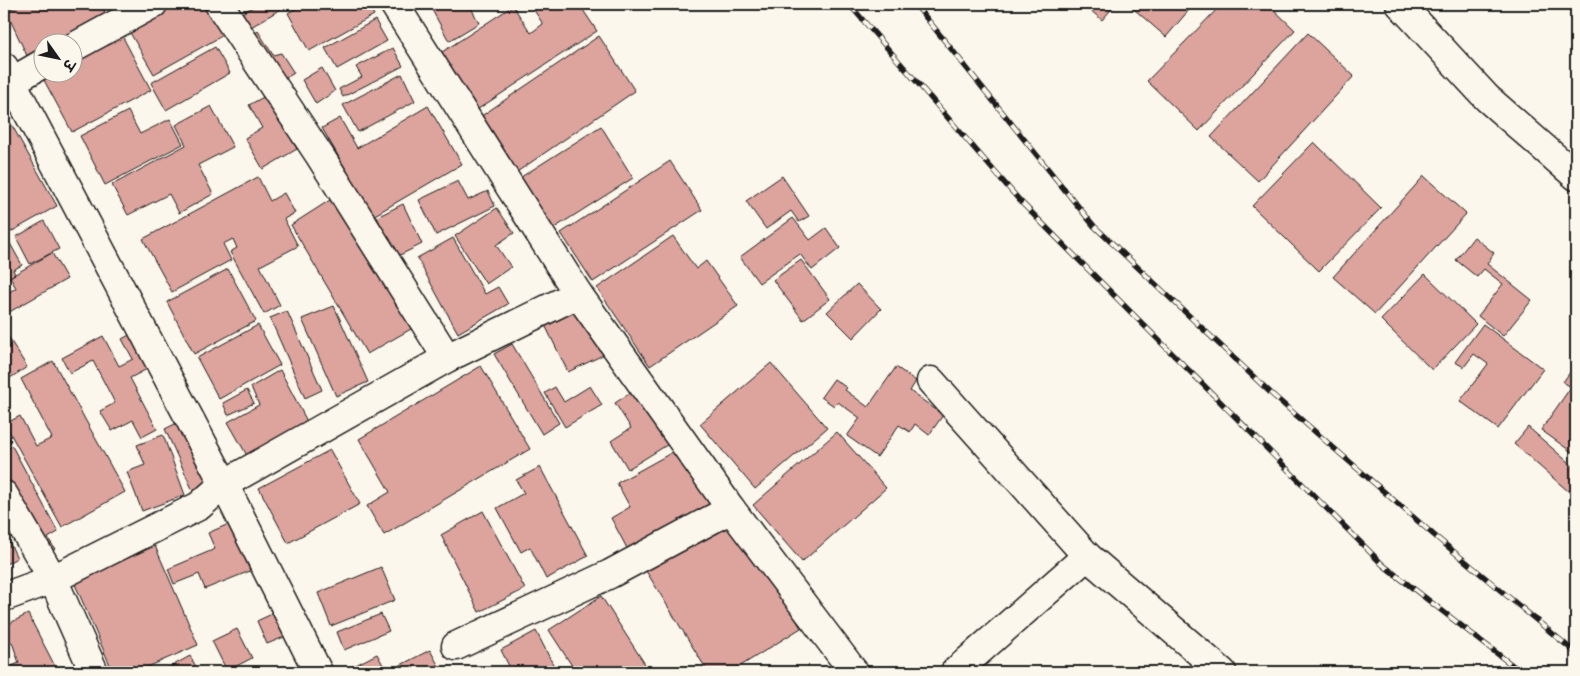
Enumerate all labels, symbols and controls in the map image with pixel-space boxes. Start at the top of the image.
north arrow [32,32,82,82]
text: उ [58,55,79,75]

